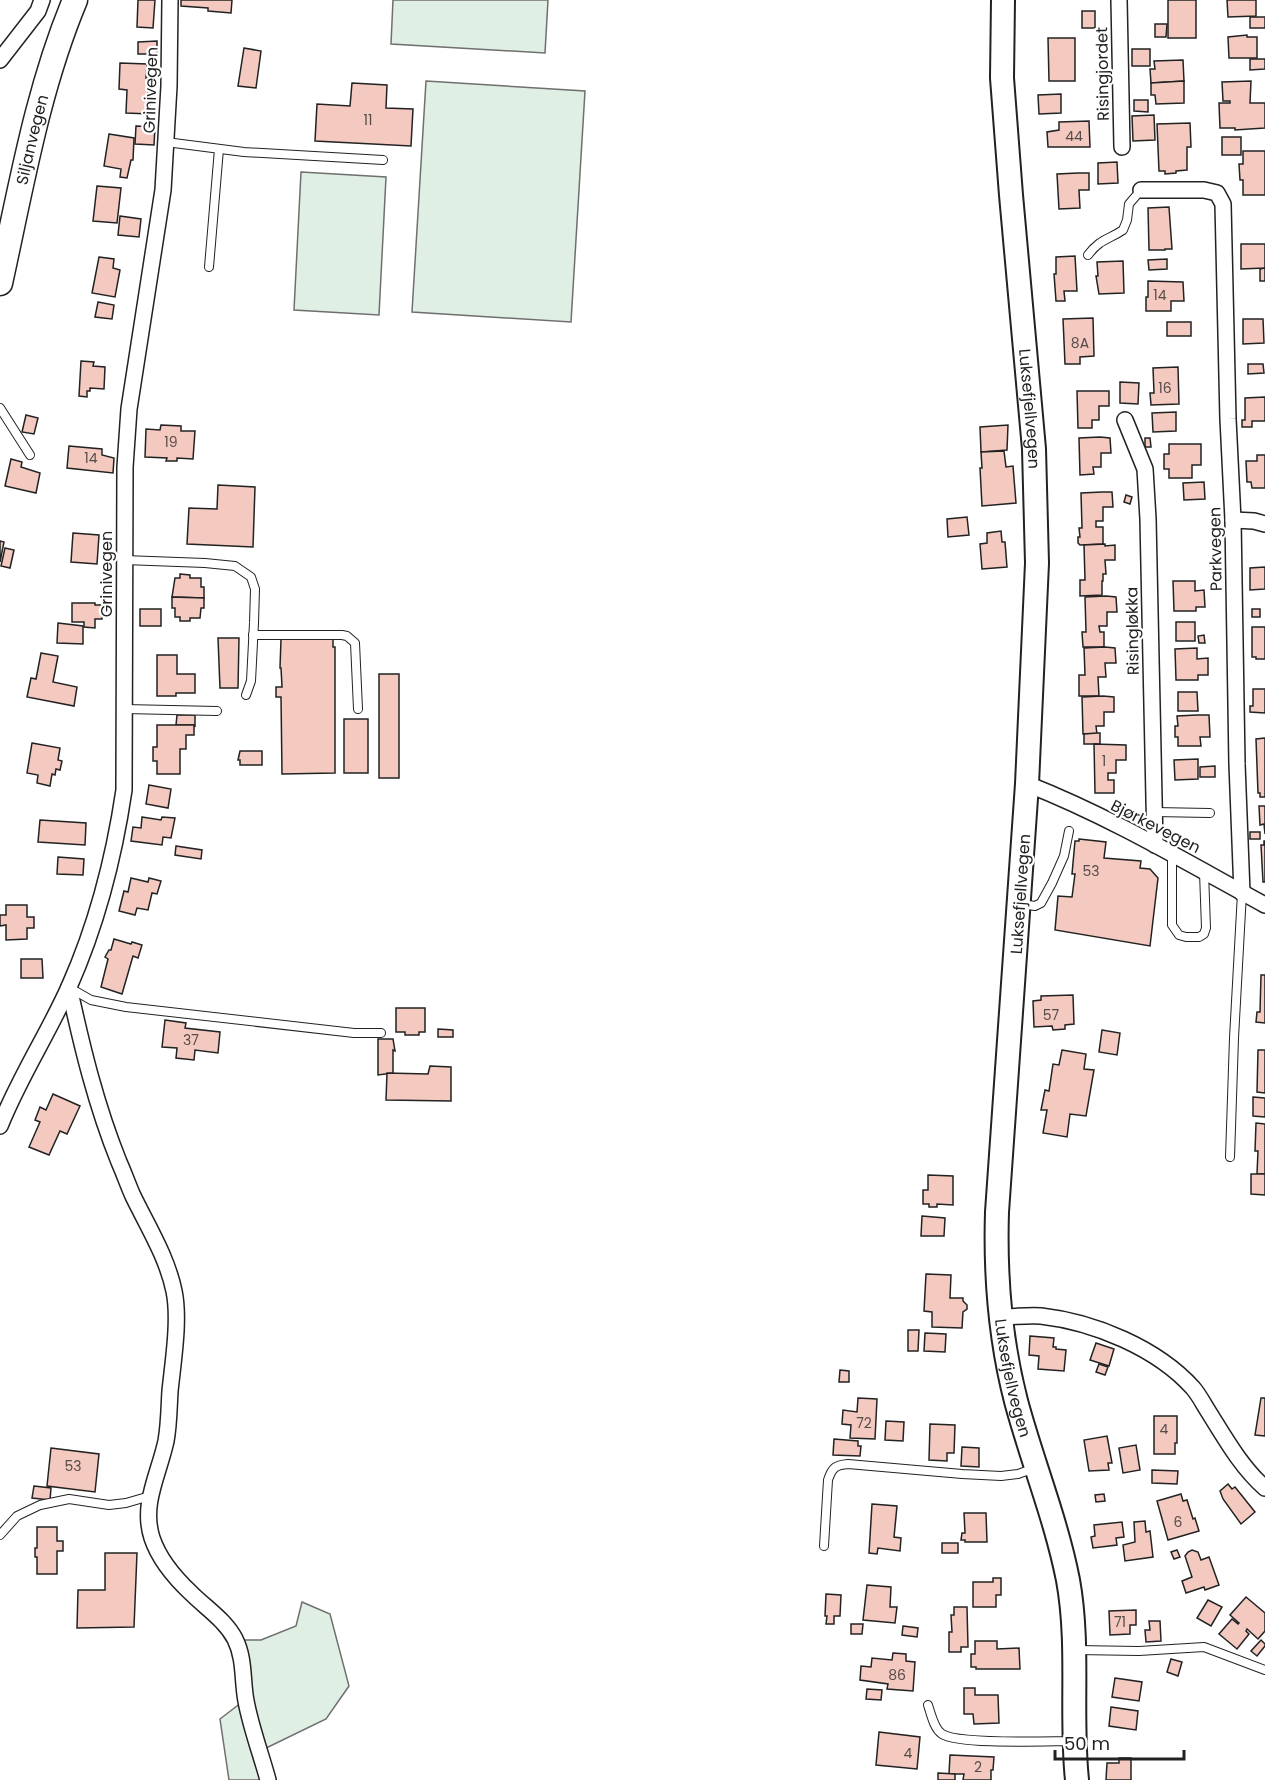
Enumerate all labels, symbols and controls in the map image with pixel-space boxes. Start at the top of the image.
street label: Risingjordet [1090,27,1115,121]
street label: Grinivegen [137,46,164,134]
street label: Siljanvegen [10,92,54,187]
house number: 11 [364,110,372,130]
house number: 44 [1065,126,1083,146]
house number: 14 [1153,285,1167,305]
house number: 8A [1071,333,1089,353]
street label: Luksefjellvegen [1013,348,1046,469]
house number: 16 [1158,378,1172,398]
house number: 19 [164,432,178,452]
house number: 14 [84,448,98,468]
street label: Parkvegen [1203,507,1228,591]
street label: Grinivegen [95,531,118,617]
street label: Risingløkka [1120,587,1145,675]
house number: 1 [1102,751,1106,771]
street label: Bjørkevegen [1107,794,1205,859]
street label: Luksefjellvegen [1005,833,1036,955]
house number: 53 [1082,861,1100,881]
house number: 57 [1043,1005,1060,1025]
house number: 37 [183,1030,199,1050]
street label: Luksefjellvegen [989,1318,1037,1440]
house number: 72 [856,1413,872,1433]
house number: 4 [1160,1419,1169,1439]
house number: 53 [64,1456,82,1476]
house number: 6 [1174,1512,1183,1532]
house number: 71 [1114,1612,1126,1632]
house number: 86 [888,1665,906,1685]
scale bar [1055,1723,1184,1761]
text: 50 m [1064,1731,1110,1756]
house number: 4 [904,1743,913,1763]
house number: 2 [974,1757,982,1777]

